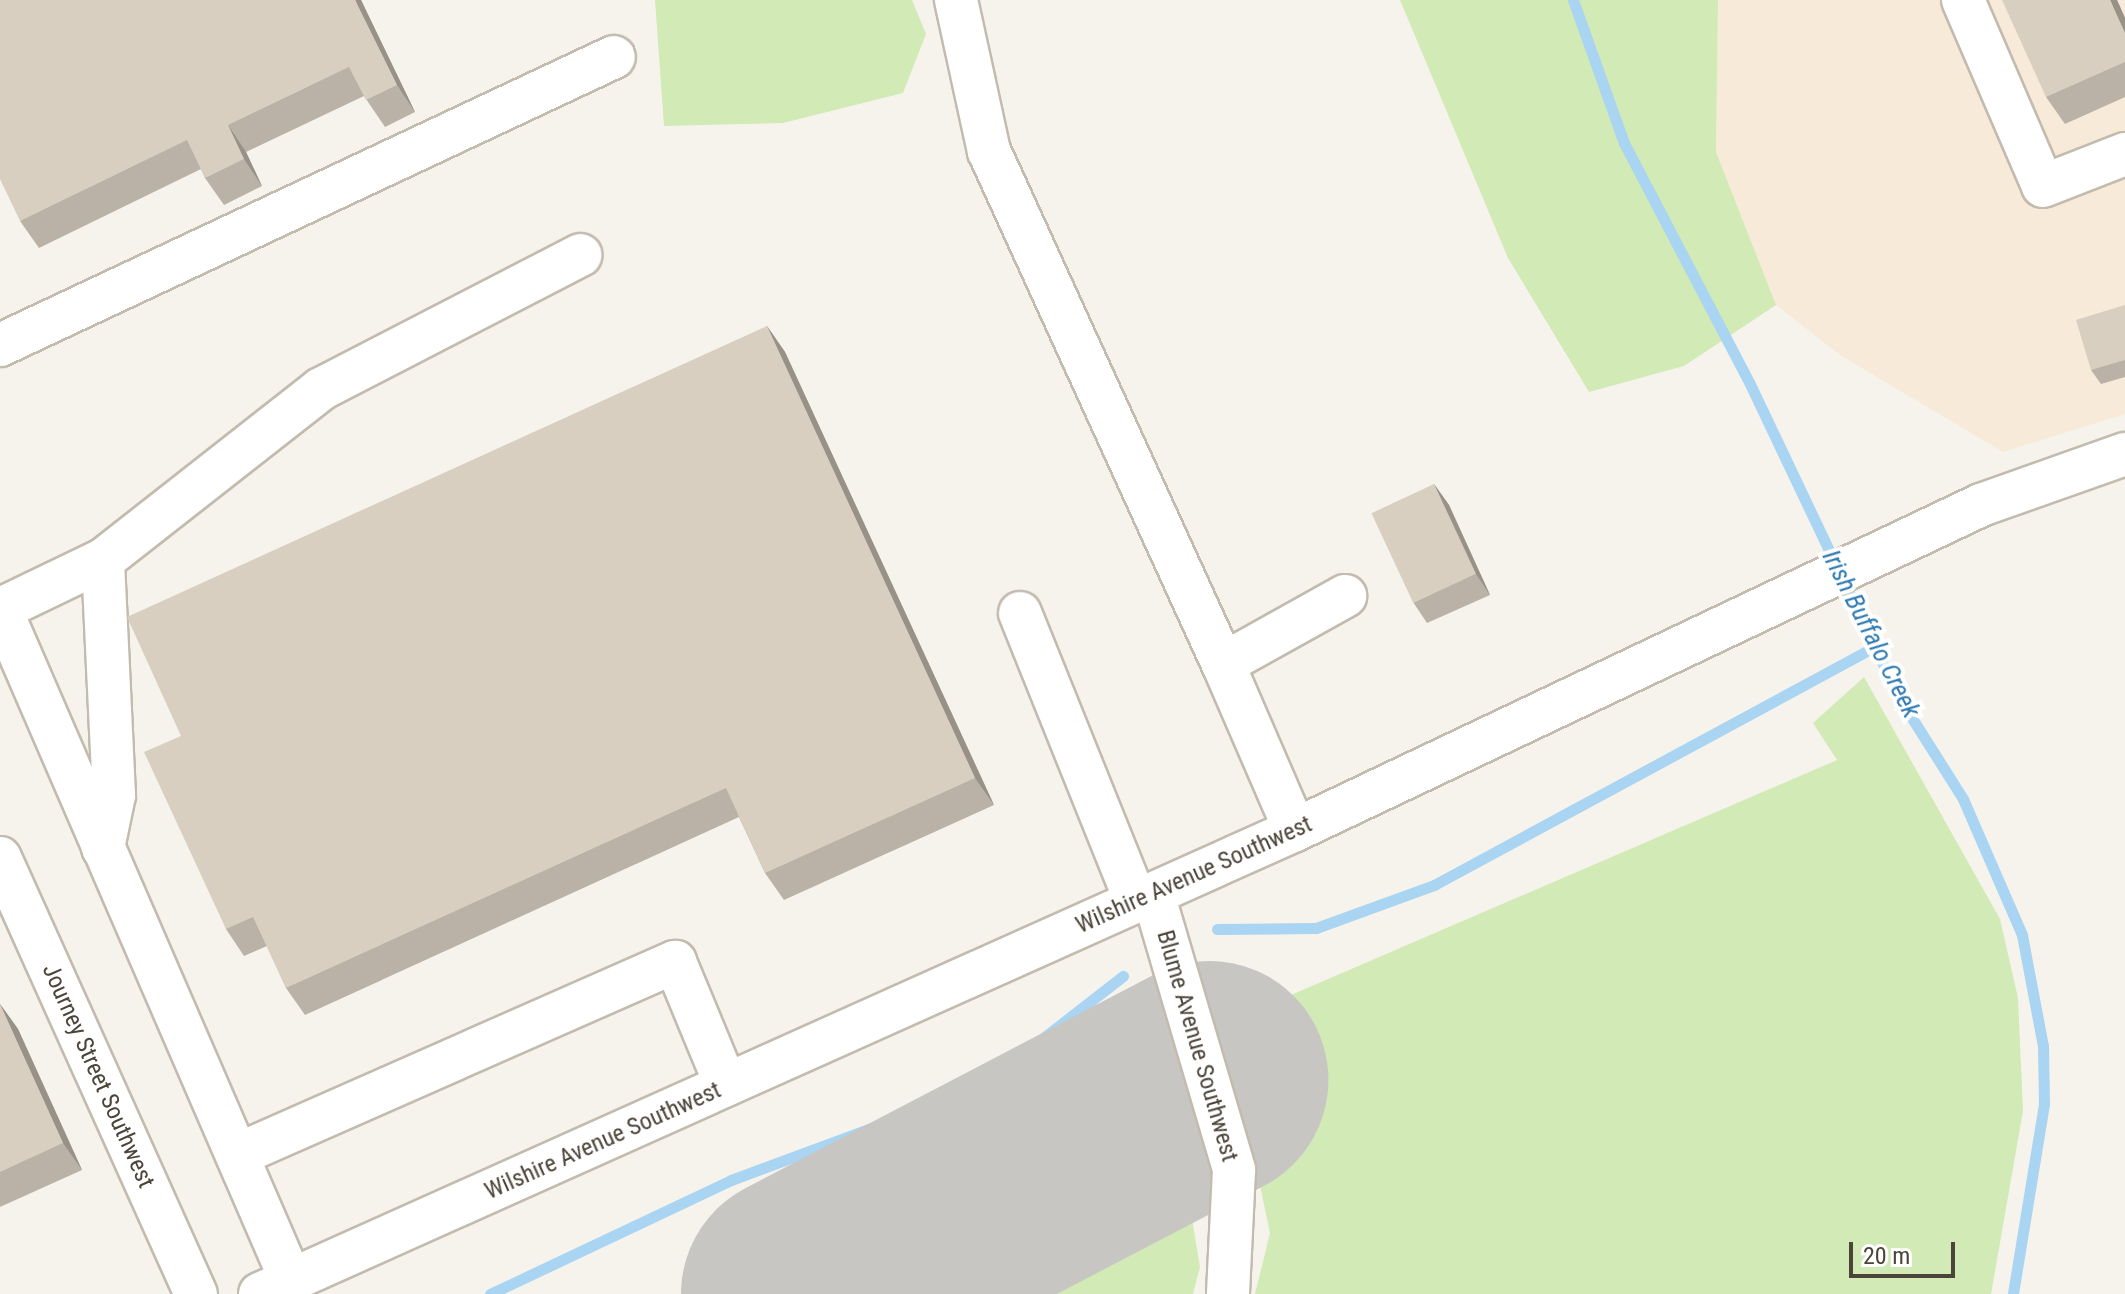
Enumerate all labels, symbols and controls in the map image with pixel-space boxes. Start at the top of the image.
water label: Irish Buffalo Creek [1815,545,1927,723]
street label: Wilshire Avenue Southwest [1071,810,1317,940]
street label: Blume Avenue Southwest [1150,927,1244,1165]
street label: Journey Street Southwest [36,960,160,1192]
street label: Wilshire Avenue Southwest [480,1076,726,1206]
scale bar [1853,1226,1959,1276]
text: 20 m [1863,1242,1910,1270]

